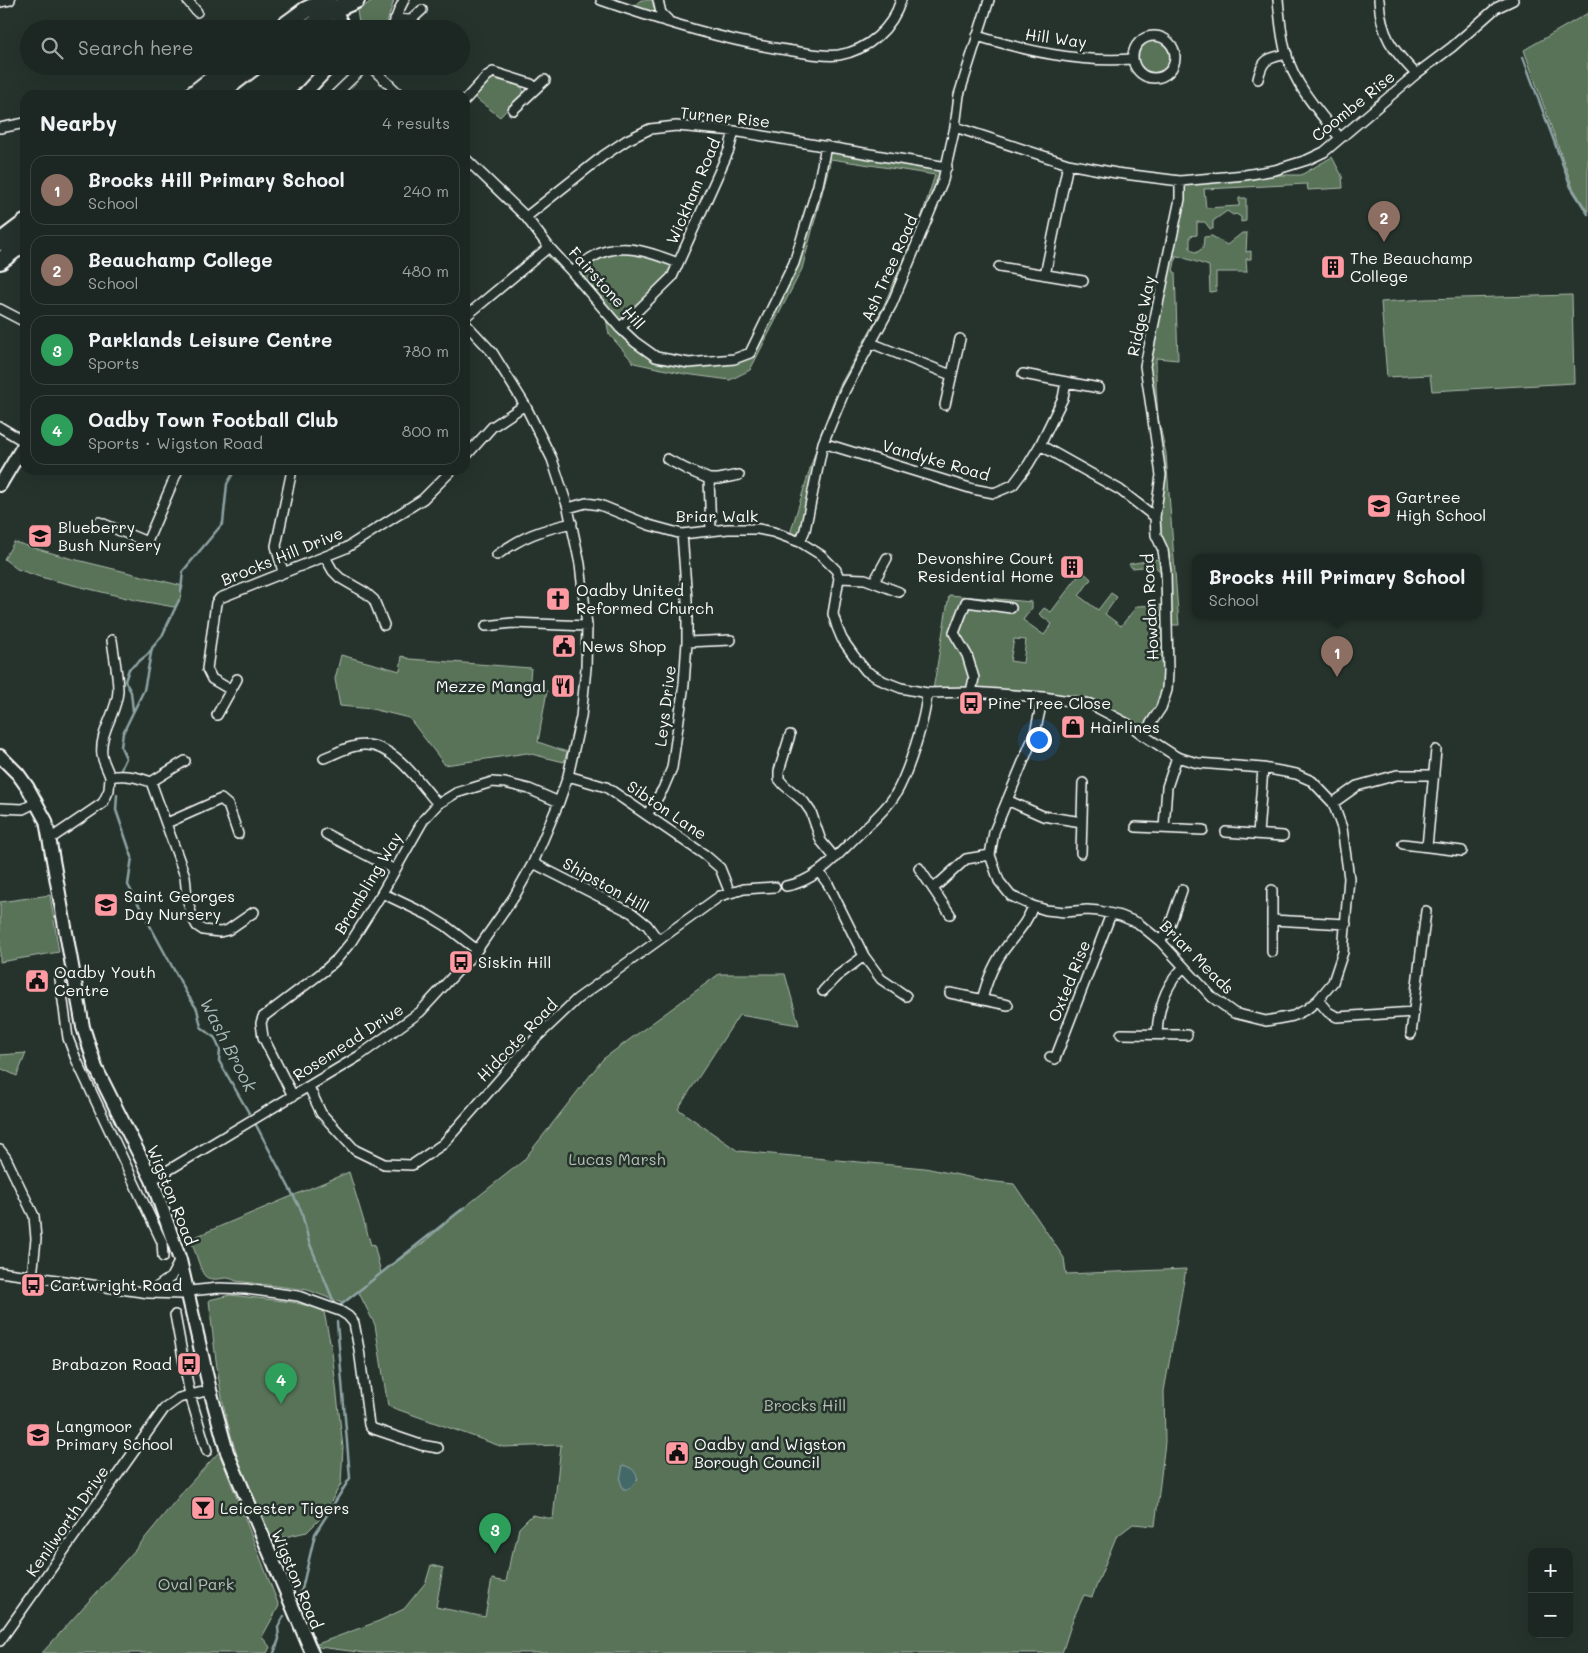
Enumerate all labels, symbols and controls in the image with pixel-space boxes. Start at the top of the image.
search box [20,20,470,75]
street label: Hill Way [1024,23,1088,52]
icon: search [38,34,66,62]
text: Search here [78,35,194,60]
street label: Coombe Rise [1307,66,1399,146]
street label: Turner Rise [679,101,771,132]
text: Nearby [40,109,117,136]
text: 4 results [382,112,450,133]
street label: Wickham Road [661,134,724,247]
text: Brocks Hill Primary School [88,167,345,192]
text: 1 [53,180,61,201]
text: 240 m [403,180,449,201]
text: School [88,192,138,213]
pin: 2 [1368,201,1400,242]
street label: Ash Tree Road [856,211,921,324]
street label: Fairstone Hill [565,242,650,333]
text: Beauchamp College [88,247,273,272]
place label: The Beauchamp College [1350,247,1473,286]
building icon: The Beauchamp College [1320,254,1346,280]
text: 2 [53,260,61,281]
text: 480 m [402,260,449,281]
text: School [88,272,138,293]
street label: Ridge Way [1122,274,1159,358]
text: Parklands Leisure Centre [88,327,332,352]
text: 3 [52,340,62,361]
text: 780 m [403,340,449,361]
text: Sports [88,352,139,373]
text: Oadby Town Football Club [88,407,338,432]
text: 4 [52,420,62,441]
text: 800 m [402,420,449,441]
text: Sports · Wigston Road [88,432,263,453]
street label: Vandyke Road [880,434,992,485]
place label: Gartree High School [1396,486,1486,525]
school or university icon: Gartree High School [1366,493,1392,519]
street label: Briar Walk [676,505,758,526]
place label: Blueberry Bush Nursery [58,516,161,555]
street label: Brocks Hill Drive [218,521,346,590]
school or university icon: Blueberry Bush Nursery [27,523,53,549]
place label: Devonshire Court Residential Home [917,547,1054,586]
street label: Howdon Road [1136,553,1163,661]
building icon: Devonshire Court Residential Home [1059,554,1085,580]
popup [1192,554,1482,619]
text: Brocks Hill Primary School [1209,564,1465,589]
place label: Oadby United Reformed Church [576,579,714,618]
church icon: Oadby United Reformed Church [545,586,571,612]
text: School [1209,589,1259,610]
public building icon: News Shop [551,633,577,659]
place label: News Shop [582,635,667,656]
pin: 1 [1321,636,1353,677]
street label: Leys Drive [649,664,680,748]
restaurant icon: Mezze Mangal [550,673,576,699]
place label: Mezze Mangal [436,675,546,696]
bus stop icon: Pine Tree Close [958,690,984,716]
place label: Pine Tree Close [988,692,1111,713]
shop icon: Hairlines [1060,714,1086,740]
place label: Hairlines [1090,716,1160,737]
your location [1026,727,1052,753]
street label: Sibton Lane [623,775,711,844]
street label: Brambling Way [329,828,406,938]
street label: Shipston Hill [559,852,653,917]
place label: Saint Georges Day Nursery [124,885,235,924]
school or university icon: Saint Georges Day Nursery [93,892,119,918]
street label: Briar Meads [1156,915,1239,998]
street label: Oxted Rise [1043,937,1094,1025]
bus stop icon: Siskin Hill [448,949,474,975]
place label: Siskin Hill [478,951,551,972]
place label: Oadby Youth Centre [54,961,155,1000]
public building icon: Oadby Youth Centre [24,968,50,994]
water label: Wash Brook [195,993,263,1096]
street label: Hidcote Road [472,994,561,1086]
street label: Rosemead Drive [288,998,407,1085]
street label: Wigston Road [143,1142,202,1248]
park label: Lucas Marsh [569,1148,666,1169]
bus stop icon: Cartwright Road [20,1272,46,1298]
place label: Cartwright Road [50,1274,182,1295]
bus stop icon: Brabazon Road [176,1351,202,1377]
place label: Brabazon Road [52,1353,172,1374]
pin: 4 [265,1363,297,1404]
park label: Brocks Hill [764,1394,846,1415]
place label: Langmoor Primary School [56,1415,173,1454]
school or university icon: Langmoor Primary School [25,1422,51,1448]
place label: Oadby and Wigston Borough Council [694,1433,846,1472]
public building icon: Oadby and Wigston Borough Council [664,1440,690,1466]
street label: Kenilworth Drive [20,1461,113,1580]
bar icon: Leicester Tigers [190,1495,216,1521]
place label: Leicester Tigers [220,1497,349,1518]
pin: 3 [479,1513,511,1554]
street label: Wigston Road [267,1526,328,1632]
map controls [1528,1548,1573,1638]
button: + [1528,1548,1573,1593]
park label: Oval Park [158,1573,234,1594]
button: − [1528,1593,1573,1638]

